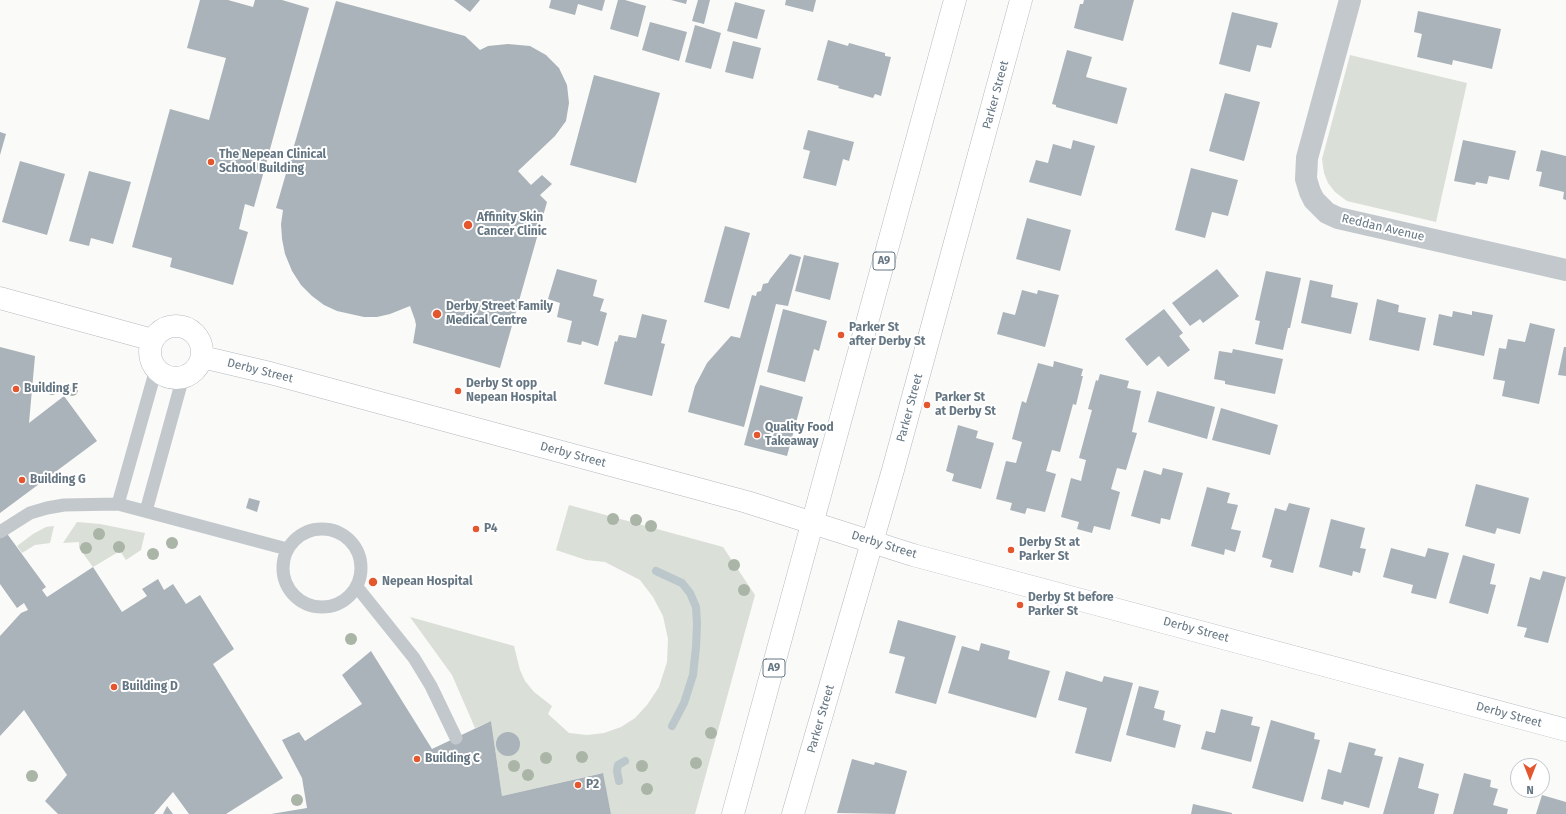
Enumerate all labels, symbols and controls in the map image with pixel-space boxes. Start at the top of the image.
street label: Parker Street [980,59,1012,131]
place label: The Nepean Clinical School Building [219,148,326,176]
marker: The Nepean Clinical School Building [206,157,216,167]
place label: Affinity Skin Cancer Clinic [477,211,547,239]
street label: Reddan Avenue [1340,211,1426,245]
marker: Affinity Skin Cancer Clinic [462,219,474,231]
road number: A9 [873,252,895,270]
place label: Derby Street Family Medical Centre [446,300,553,328]
marker: Derby Street Family Medical Centre [431,308,443,320]
place label: Parker St after Derby St [849,321,925,349]
marker: Parker St after Derby St [836,330,846,340]
street label: Derby Street [225,356,295,386]
street label: Parker Street [894,372,926,444]
place label: Derby St opp Nepean Hospital [466,377,556,405]
place label: Building F [24,382,78,396]
marker: Building F [11,384,21,394]
marker: Derby St opp Nepean Hospital [453,386,463,396]
place label: Parker St at Derby St [935,391,996,419]
marker: Parker St at Derby St [922,400,932,410]
place label: Quality Food Takeaway [765,421,834,449]
marker: Quality Food Takeaway [752,430,762,440]
street label: Derby Street [538,439,608,471]
place label: Building G [30,473,86,487]
marker: Building G [17,475,27,485]
place label: P4 [484,522,497,536]
marker: P4 [471,524,481,534]
street label: Derby Street [850,528,918,562]
place label: Derby St at Parker St [1019,536,1080,564]
marker: Derby St at Parker St [1006,545,1016,555]
place label: Nepean Hospital [382,575,472,589]
marker: Nepean Hospital [367,576,379,588]
place label: Derby St before Parker St [1028,591,1114,619]
marker: Derby St before Parker St [1015,600,1025,610]
street label: Derby Street [1161,614,1231,646]
road number: A9 [763,659,785,677]
place label: Building D [122,680,178,694]
marker: Building D [109,682,119,692]
street label: Parker Street [804,683,838,755]
street label: Derby Street [1474,699,1544,731]
place label: Building C [425,752,480,766]
marker: Building C [412,754,422,764]
north arrow [1510,758,1550,798]
place label: P2 [586,778,599,792]
marker: P2 [573,780,583,790]
text: N [1526,783,1534,796]

